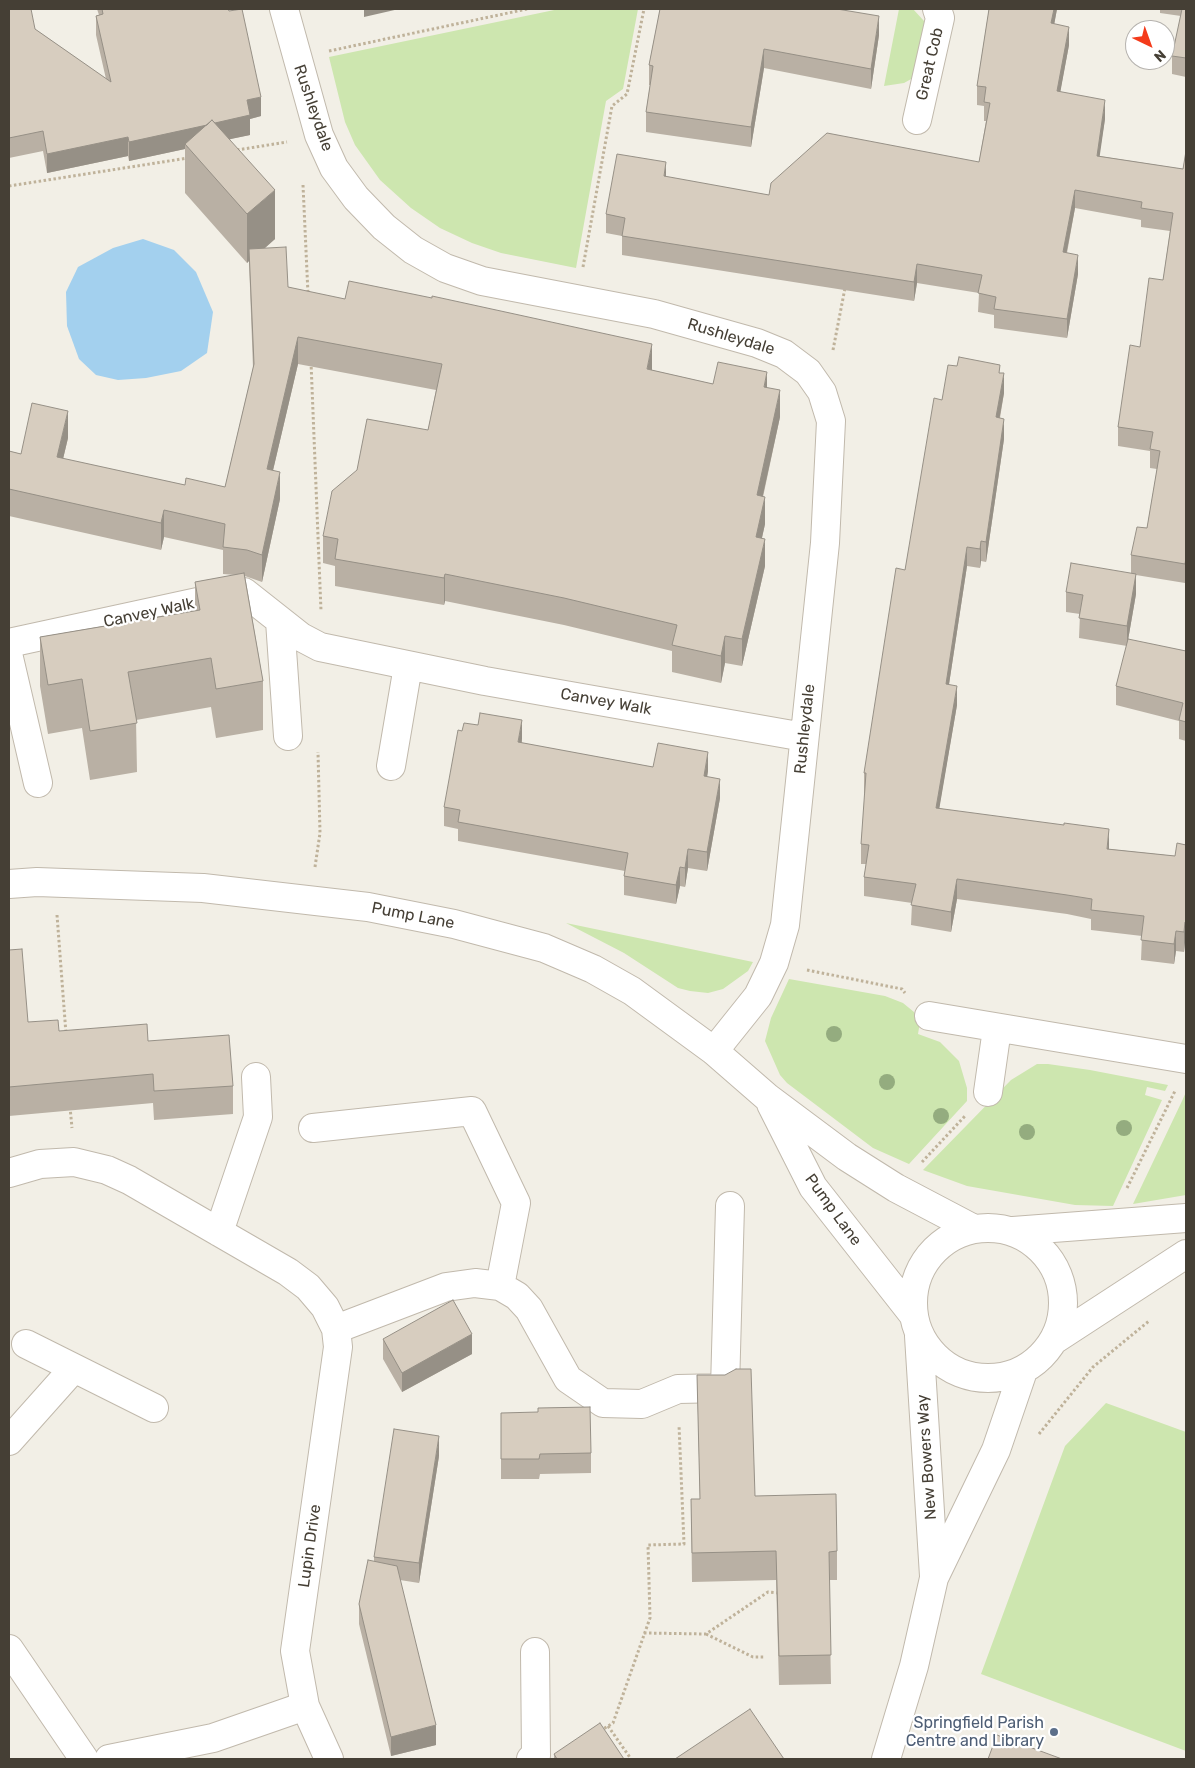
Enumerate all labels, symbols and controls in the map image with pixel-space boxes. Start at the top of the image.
north arrow [1125,20,1175,70]
street label: Great Cob [912,26,948,102]
text: N [1150,46,1169,65]
street label: Rushleydale [289,62,337,154]
street label: Rushleydale [685,315,777,359]
street label: Canvey Walk [102,594,196,632]
street label: Rushleydale [791,683,819,775]
street label: Canvey Walk [559,685,653,719]
street label: Pump Lane [370,899,456,933]
street label: Pump Lane [801,1170,865,1250]
street label: New Bowers Way [913,1394,941,1520]
street label: Lupin Drive [295,1503,325,1589]
place label: Springfield Parish Centre and Library [906,1713,1044,1751]
marker: Springfield Parish Centre and Library [1048,1726,1060,1738]

